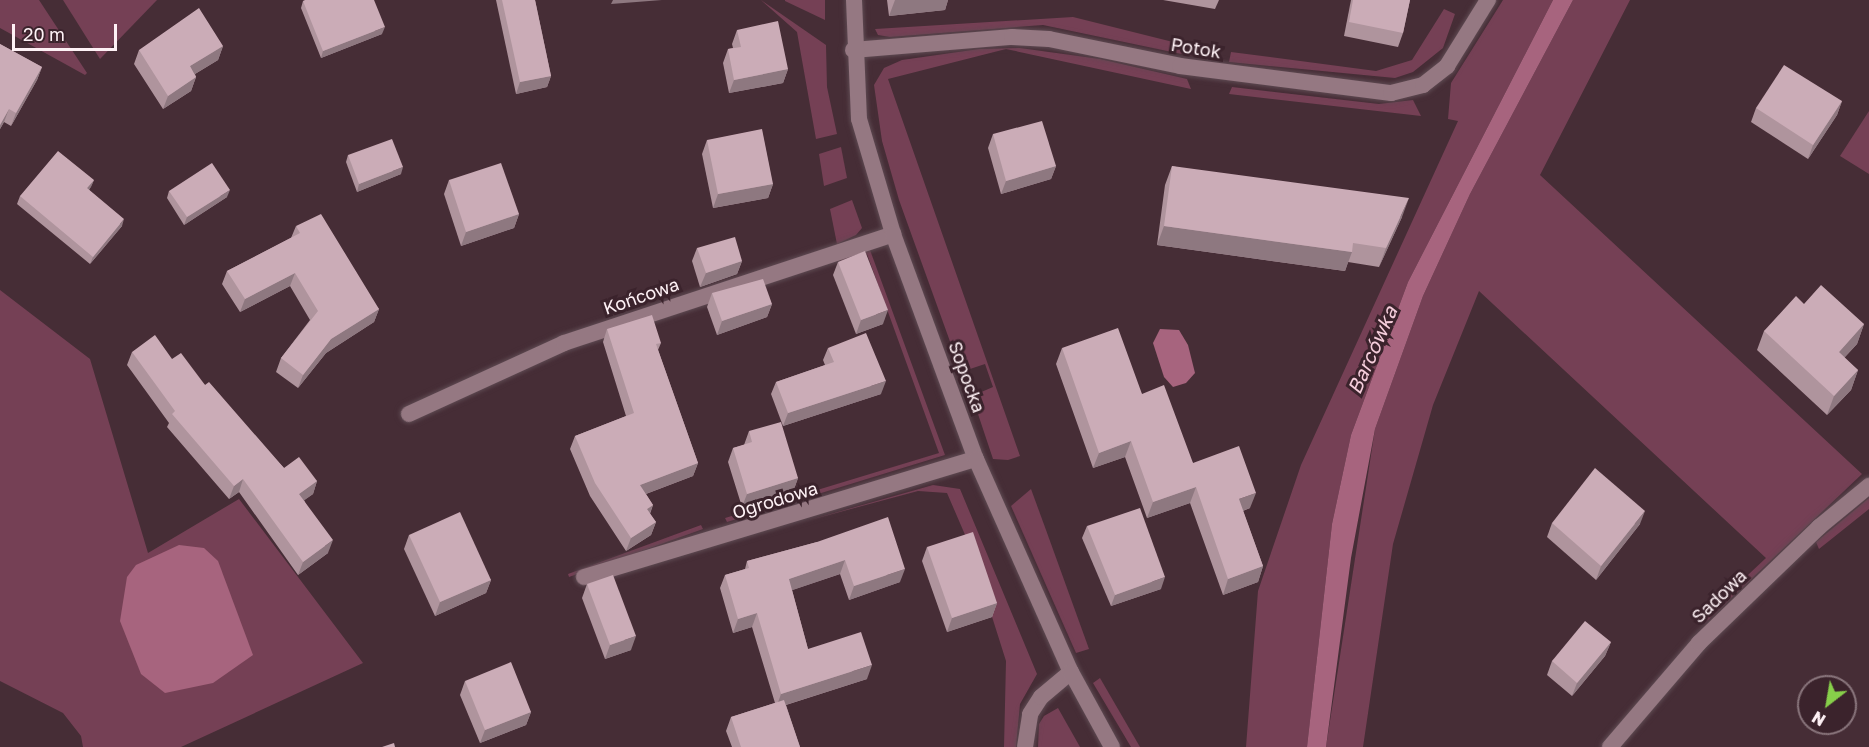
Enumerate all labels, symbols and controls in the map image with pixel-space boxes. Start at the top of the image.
scale bar [15,12,120,50]
text: 20 m [23,23,65,45]
street label: Potok [1169,33,1223,63]
street label: Końcowa [600,273,682,319]
water label: Barcówka [1342,302,1402,398]
street label: Sopocka [944,338,990,416]
street label: Ogrodowa [730,477,820,523]
street label: Sadowa [1687,565,1751,627]
north arrow [1797,675,1857,735]
text: N [1808,707,1829,730]

